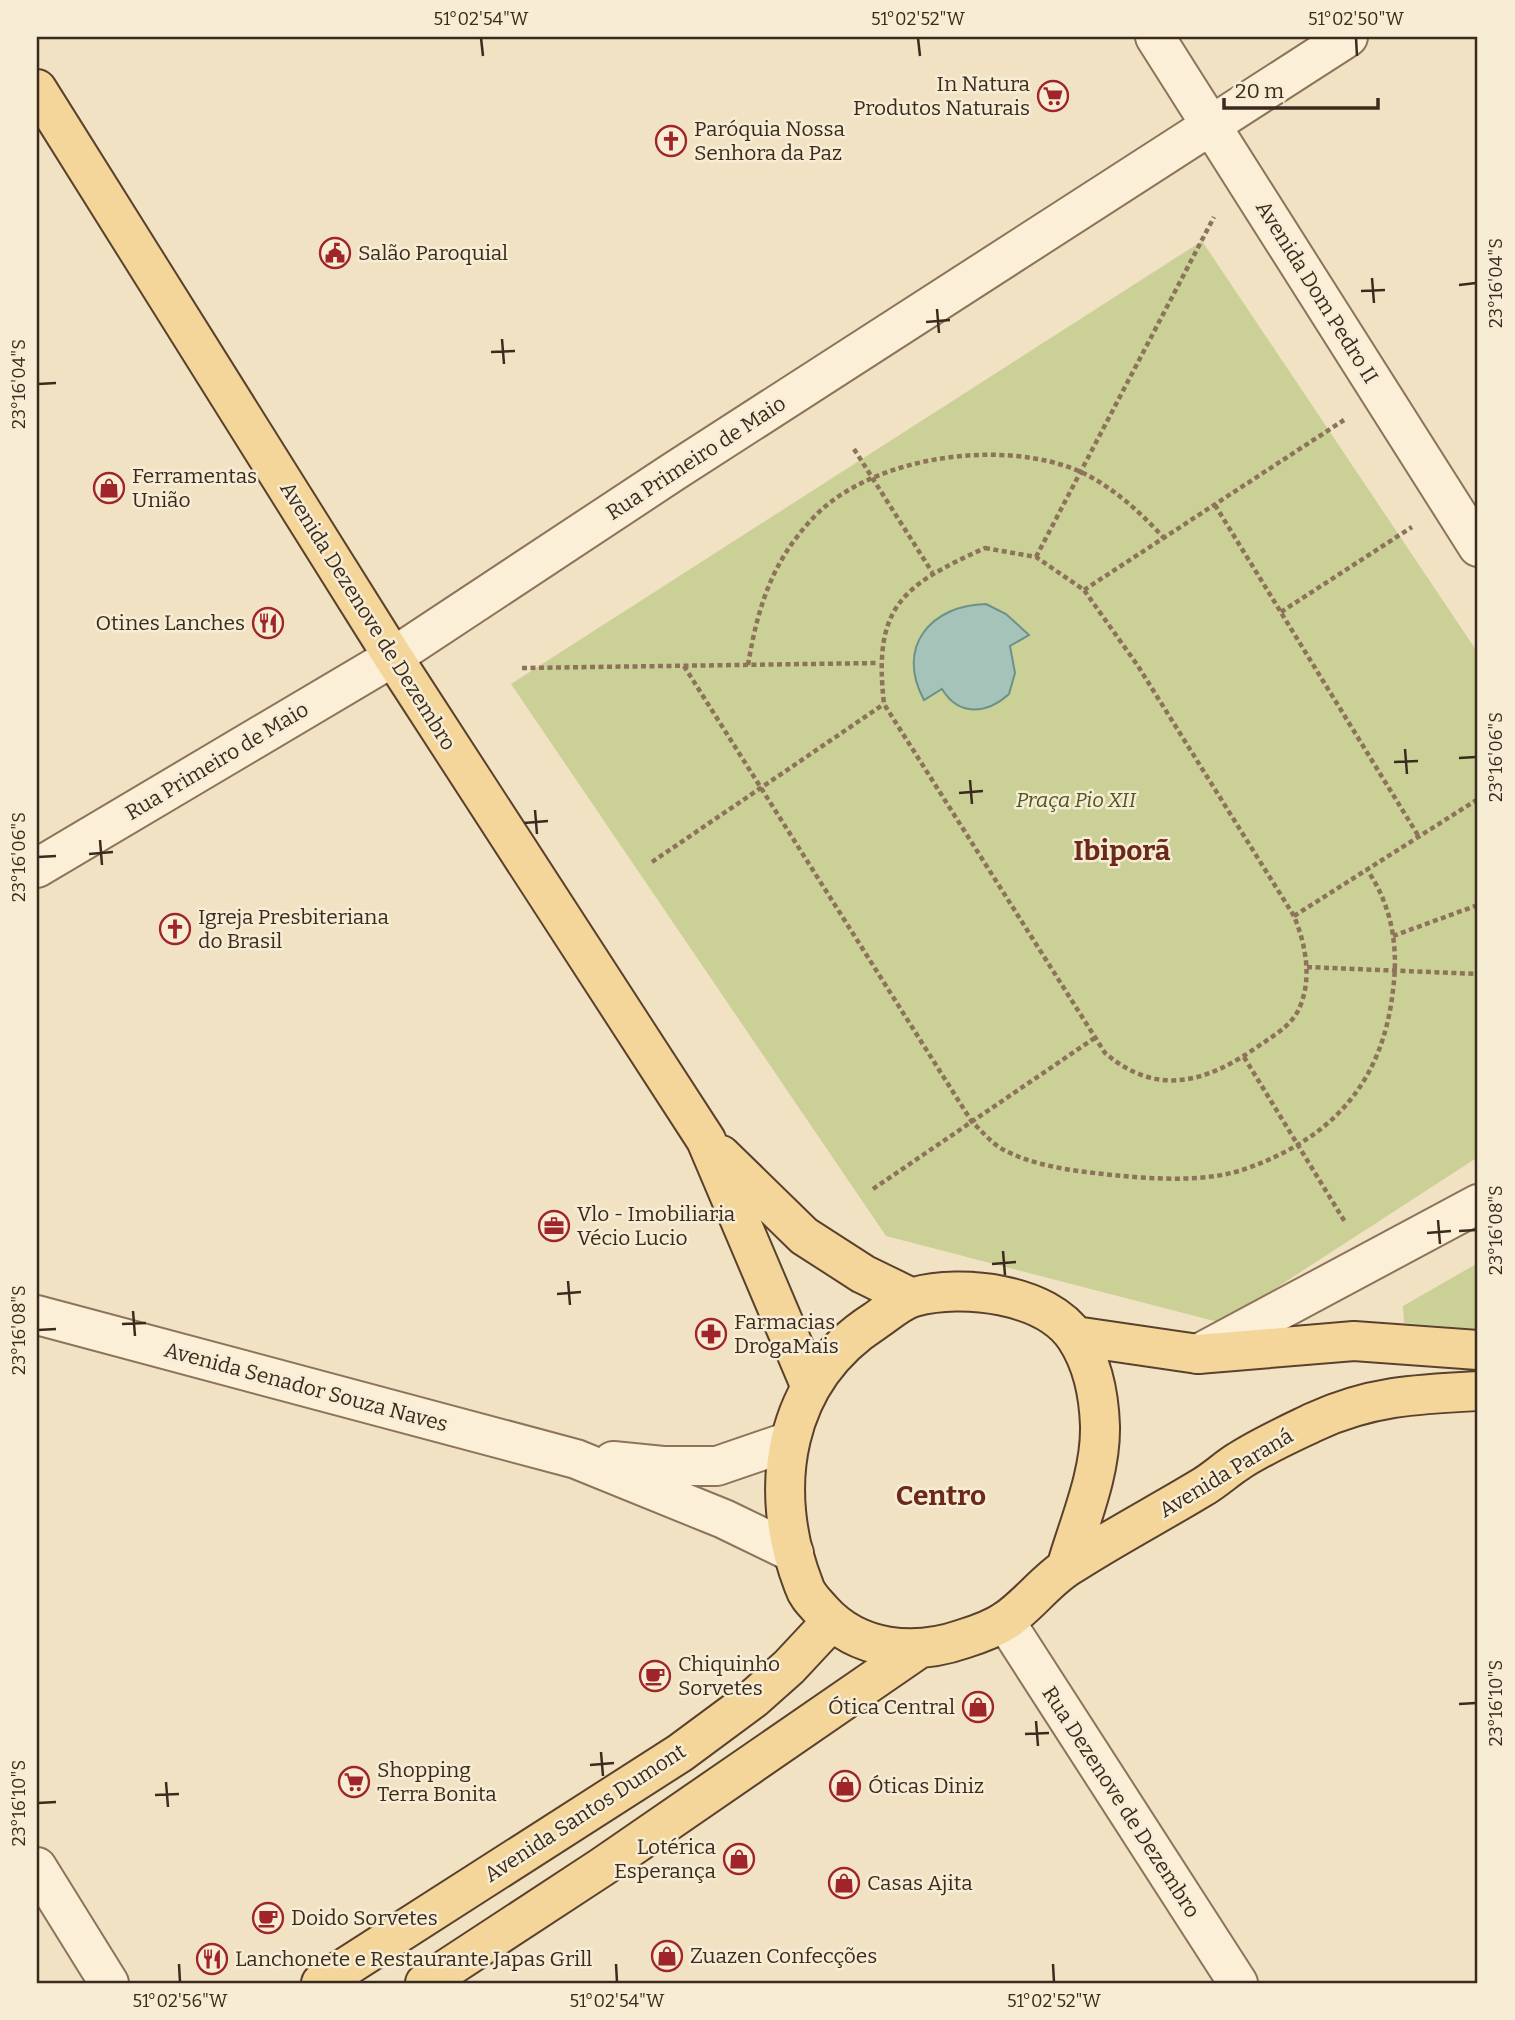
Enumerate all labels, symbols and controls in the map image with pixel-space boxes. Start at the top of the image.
text: 51°02'54"W [434,8,529,30]
text: 51°02'52"W [871,8,965,30]
text: 51°02'50"W [1308,8,1405,30]
scale bar [1224,66,1378,110]
place label: In Natura Produtos Naturais [853,71,1031,121]
text: 20 m [1235,78,1284,104]
supermarket icon: In Natura Produtos Naturais [1036,79,1070,113]
place label: Paróquia Nossa Senhora da Paz [694,116,846,166]
church icon: Paróquia Nossa Senhora da Paz [654,124,688,158]
street label: Avenida Dom Pedro II [1250,196,1384,388]
public building icon: Salão Paroquial [318,236,352,270]
text: 23°16'04"S [1485,238,1507,328]
place label: Salão Paroquial [358,240,508,266]
text: 23°16'04"S [8,339,30,429]
street label: Rua Primeiro de Maio [601,390,791,526]
place label: Ferramentas União [132,463,257,513]
shop icon: Ferramentas União [92,471,126,505]
street label: Avenida Dezenove de Dezembro [274,477,462,755]
restaurant icon: Otines Lanches [251,606,285,640]
place label: Otines Lanches [96,610,245,636]
street label: Rua Primeiro de Maio [121,696,313,826]
text: 23°16'06"S [1485,712,1507,802]
park label: Praça Pio XII [1016,787,1137,813]
text: 23°16'06"S [8,812,30,902]
district label: Ibiporã [1074,834,1171,867]
place label: Igreja Presbiteriana do Brasil [198,904,389,954]
church icon: Igreja Presbiteriana do Brasil [158,912,192,946]
text: 23°16'08"S [1485,1185,1507,1275]
place label: Vlo - Imobiliaria Vécio Lucio [577,1201,736,1251]
office icon: Vlo - Imobiliaria Vécio Lucio [537,1209,571,1243]
text: 23°16'08"S [8,1285,30,1375]
place label: Farmacias DrogaMais [734,1309,839,1359]
pharmacy icon: Farmacias DrogaMais [694,1317,728,1351]
street label: Avenida Senador Souza Naves [161,1337,451,1437]
street label: Avenida Paraná [1154,1423,1298,1523]
district label: Centro [896,1479,986,1512]
place label: Chiquinho Sorvetes [678,1651,780,1701]
cafe icon: Chiquinho Sorvetes [638,1659,672,1693]
text: 23°16'10"S [1485,1660,1507,1746]
street label: Rua Dezenove de Dezembro [1036,1681,1206,1923]
shop icon: Ótica Central [961,1690,995,1724]
place label: Ótica Central [828,1694,955,1720]
street label: Avenida Santos Dumont [479,1738,691,1888]
place label: Shopping Terra Bonita [377,1757,497,1807]
text: 23°16'10"S [8,1760,30,1846]
supermarket icon: Shopping Terra Bonita [337,1765,371,1799]
shop icon: Óticas Diniz [828,1769,862,1803]
place label: Óticas Diniz [868,1773,984,1799]
place label: Lotérica Esperança [614,1834,717,1884]
shop icon: Lotérica Esperança [722,1842,756,1876]
shop icon: Casas Ajita [827,1866,861,1900]
place label: Casas Ajita [867,1870,973,1896]
cafe icon: Doido Sorvetes [251,1901,285,1935]
place label: Doido Sorvetes [291,1905,438,1931]
shop icon: Zuazen Confecções [650,1939,684,1973]
restaurant icon: Lanchonete e Restaurante Japas Grill [195,1942,229,1976]
place label: Zuazen Confecções [690,1943,877,1969]
place label: Lanchonete e Restaurante Japas Grill [235,1946,592,1972]
text: 51°02'56"W [133,1990,228,2012]
text: 51°02'54"W [570,1990,665,2012]
text: 51°02'52"W [1007,1990,1101,2012]

